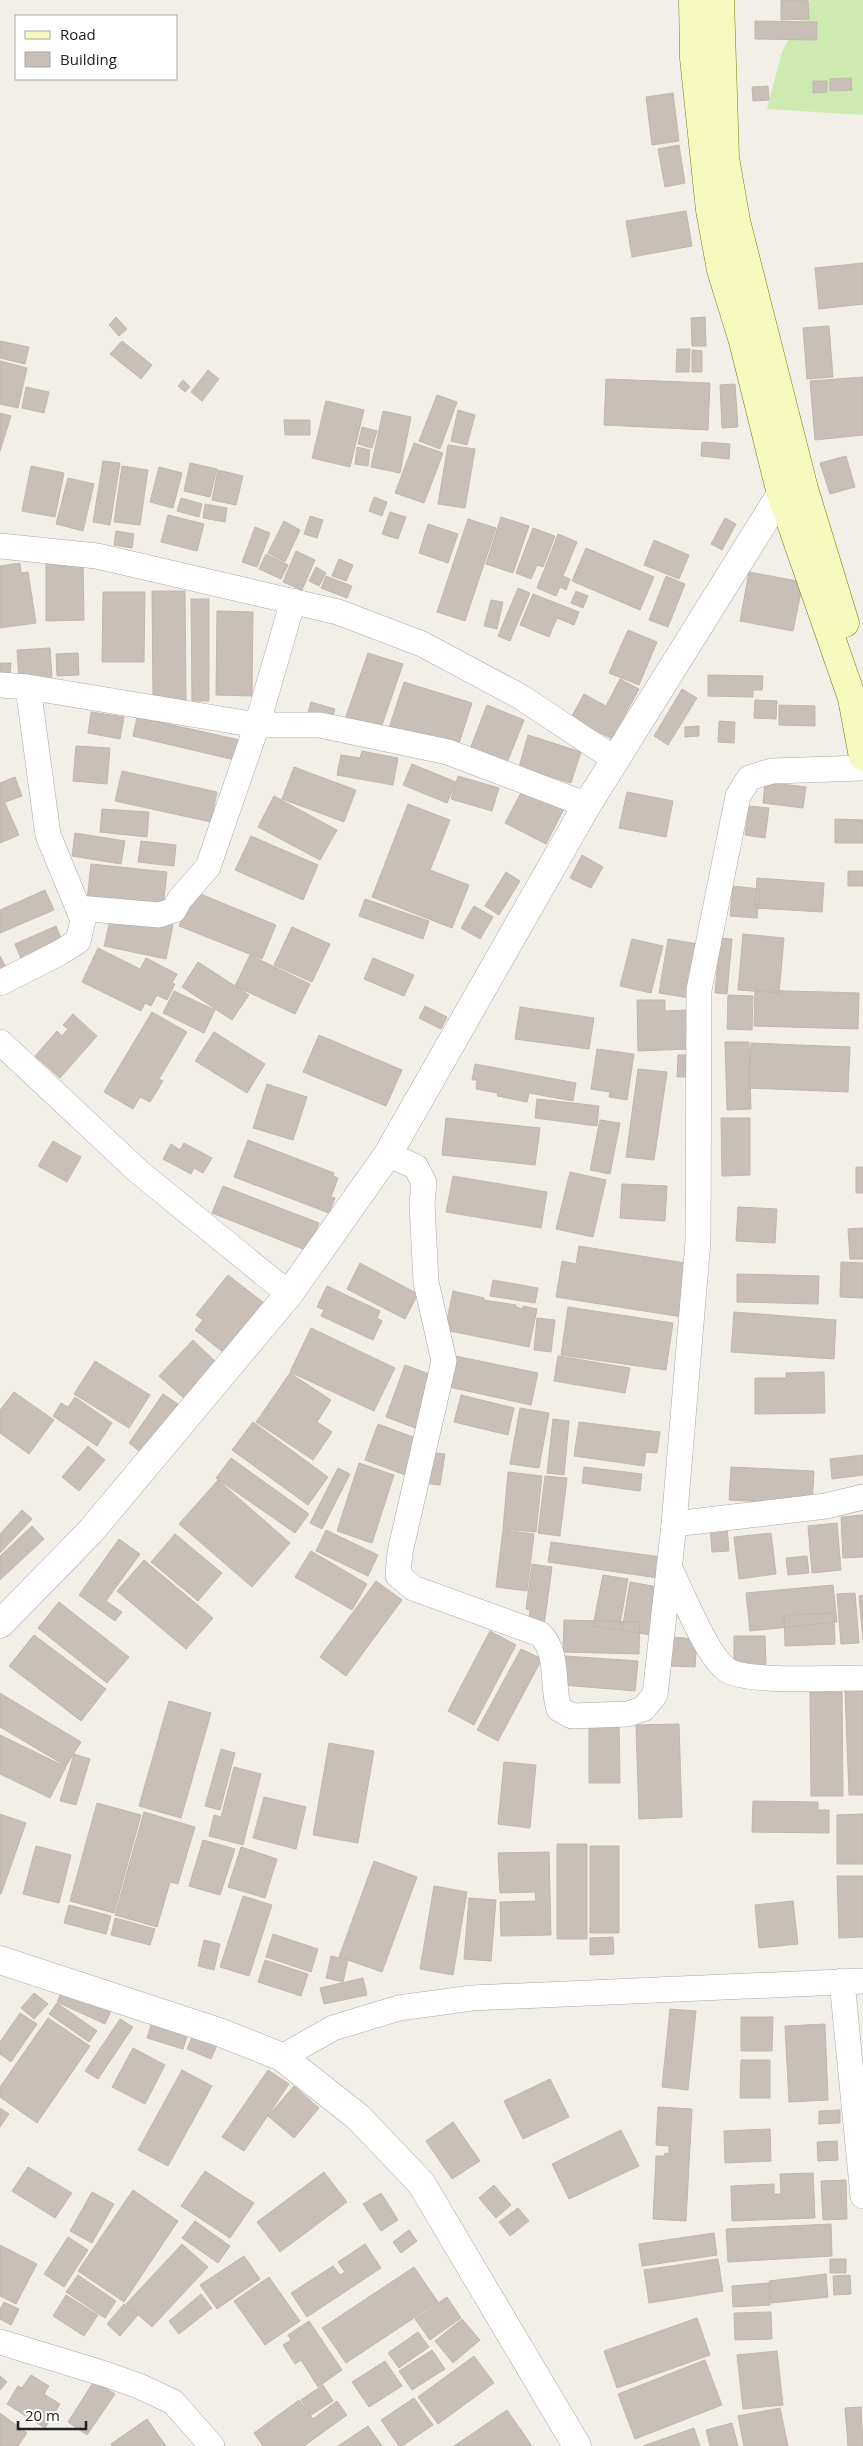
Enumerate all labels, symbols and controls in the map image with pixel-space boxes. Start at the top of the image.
legend [15,15,178,80]
text: Road [60,24,96,44]
text: Building [60,49,117,69]
scale bar [18,2398,85,2430]
text: 20 m [25,2405,60,2425]

